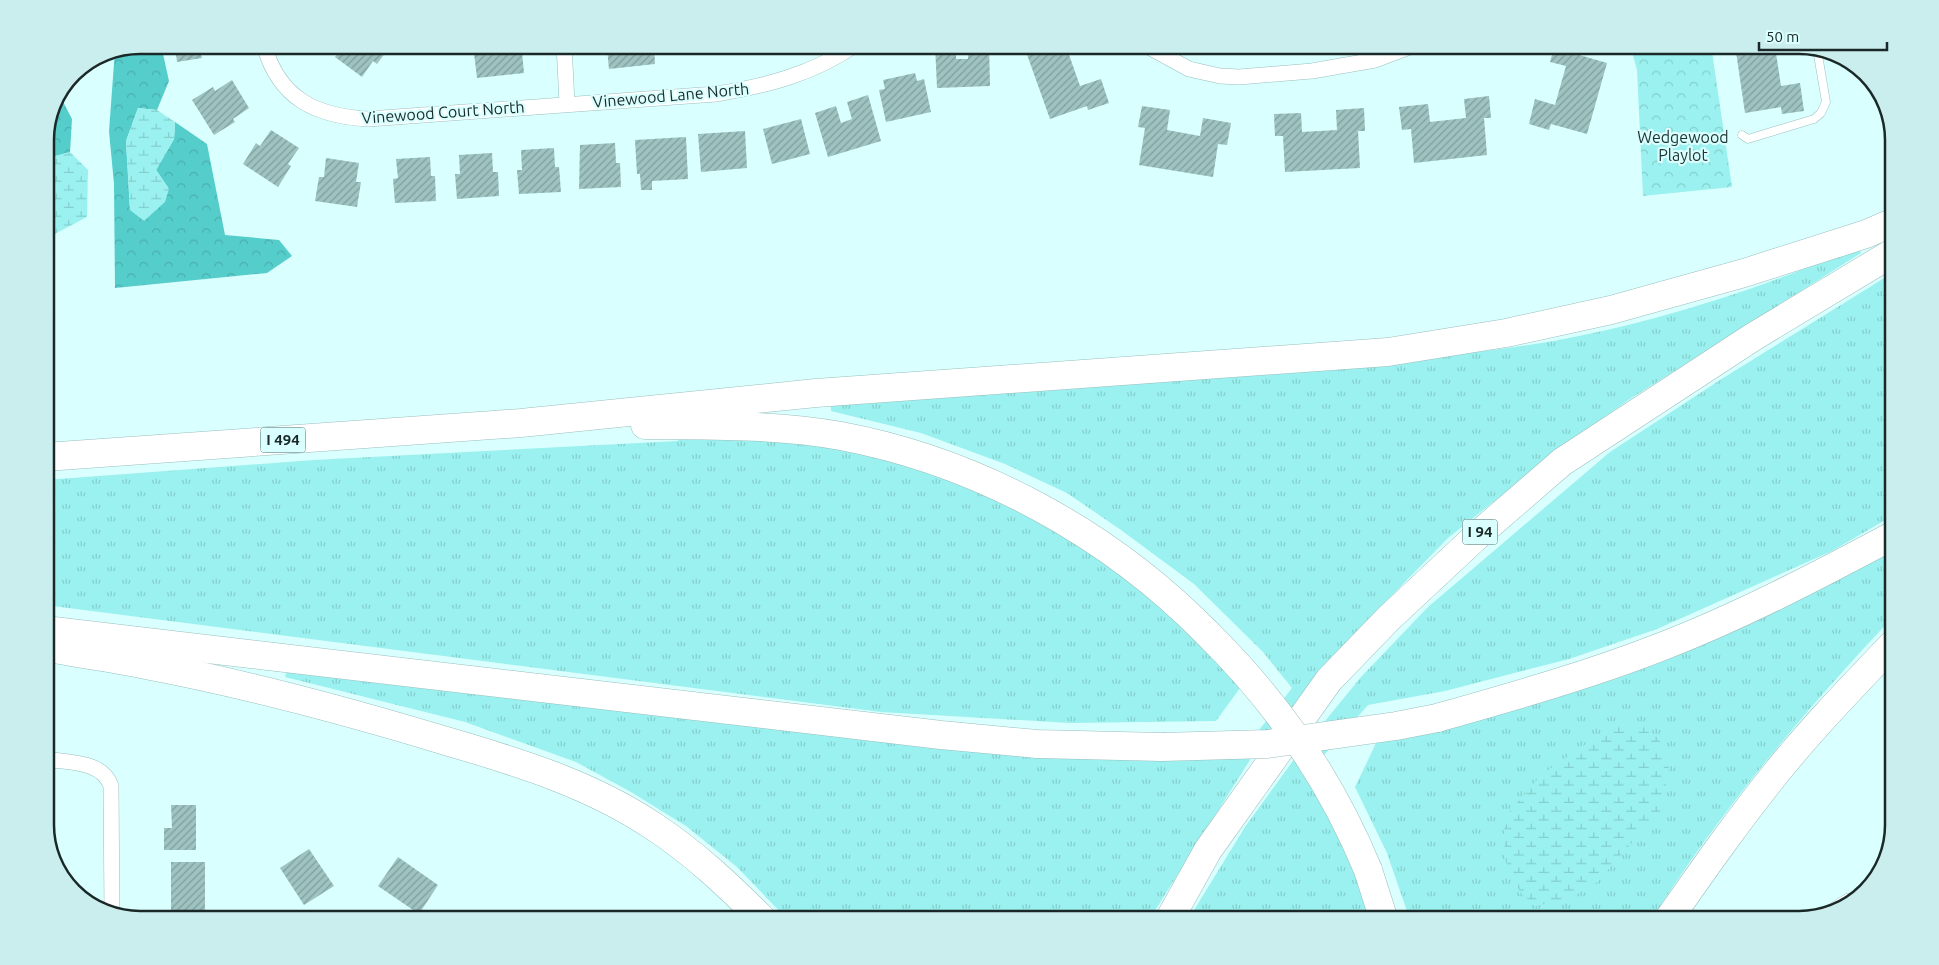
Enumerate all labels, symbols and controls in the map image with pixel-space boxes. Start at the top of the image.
scale bar [1759,20,1886,52]
text: 50 m [1766,28,1799,45]
street label: Vinewood Lane North [592,79,750,111]
street label: Vinewood Court North [361,97,525,127]
park label: Wedgewood Playlot [1637,128,1729,164]
road number: I 494 [260,428,306,452]
road number: I 94 [1462,520,1498,544]

